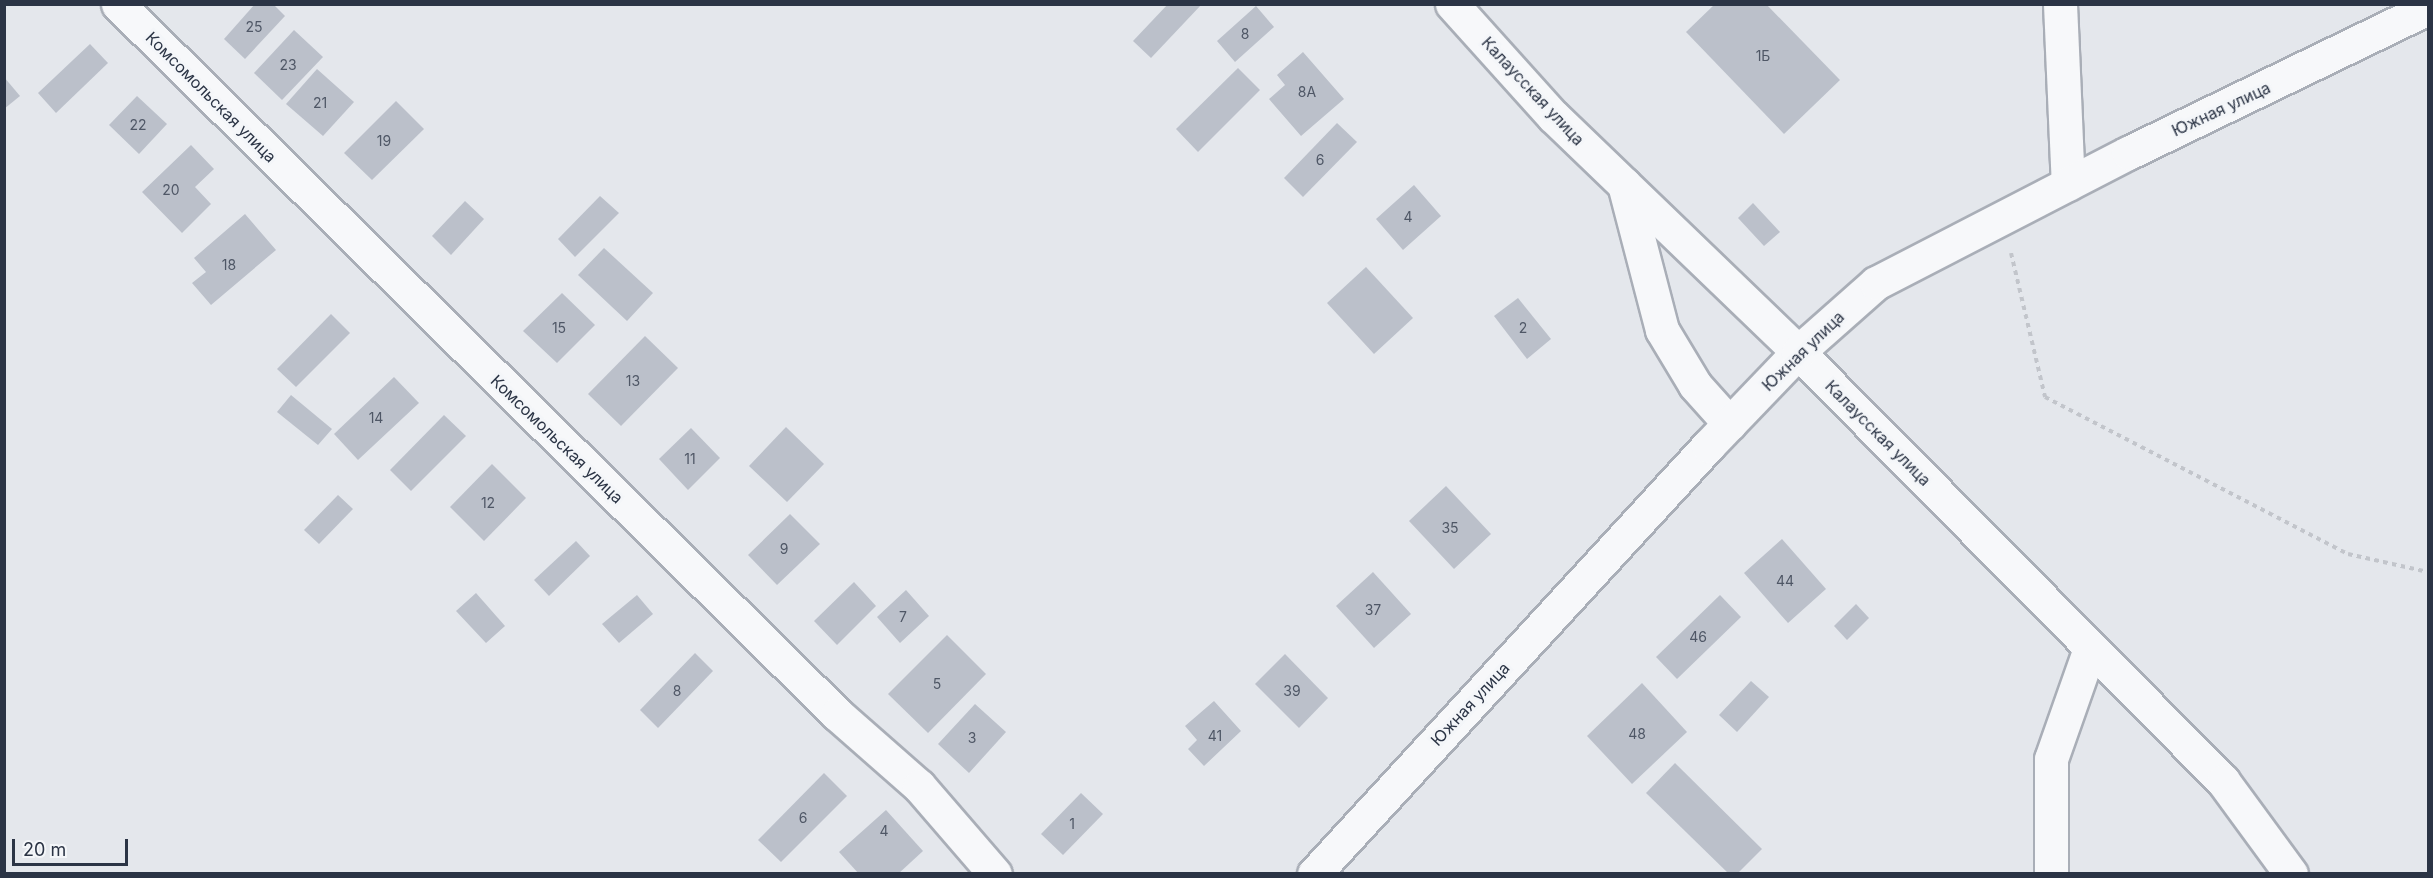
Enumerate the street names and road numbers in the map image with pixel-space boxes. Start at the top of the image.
street label: Комсомольская улица [142,28,280,166]
street label: Калаусская улица [1478,33,1588,149]
street label: Южная улица [2169,78,2273,140]
street label: Южная улица [1758,307,1848,395]
street label: Комсомольская улица [487,371,627,507]
street label: Калаусская улица [1821,376,1935,490]
street label: Южная улица [1427,659,1513,749]

